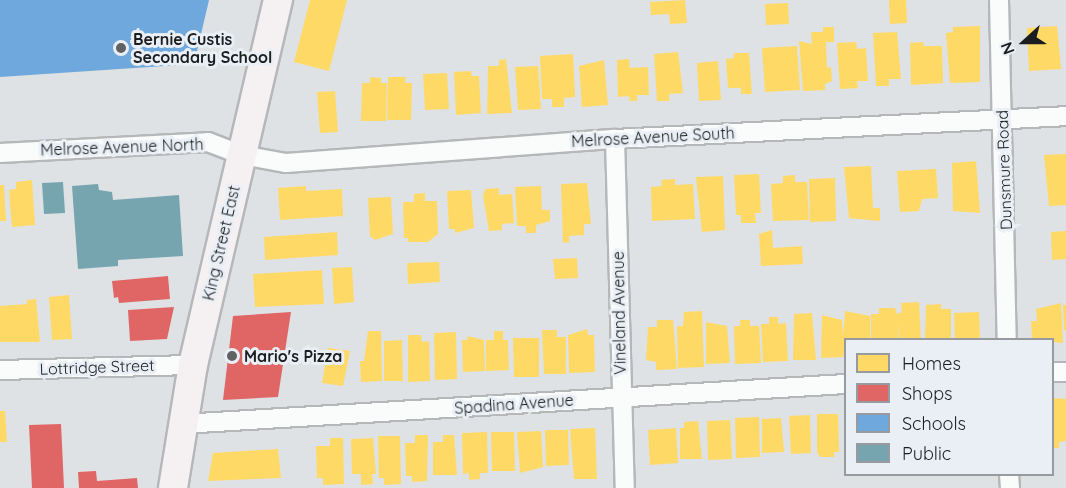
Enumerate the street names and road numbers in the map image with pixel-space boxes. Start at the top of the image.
street label: Dunsmure Road [992,110,1016,230]
street label: Melrose Avenue South [571,123,735,151]
street label: Melrose Avenue North [40,135,204,159]
street label: King Street East [198,184,244,302]
street label: Vineland Avenue [608,251,630,375]
street label: Lottridge Street [39,355,155,379]
street label: Spadina Avenue [454,390,574,418]

